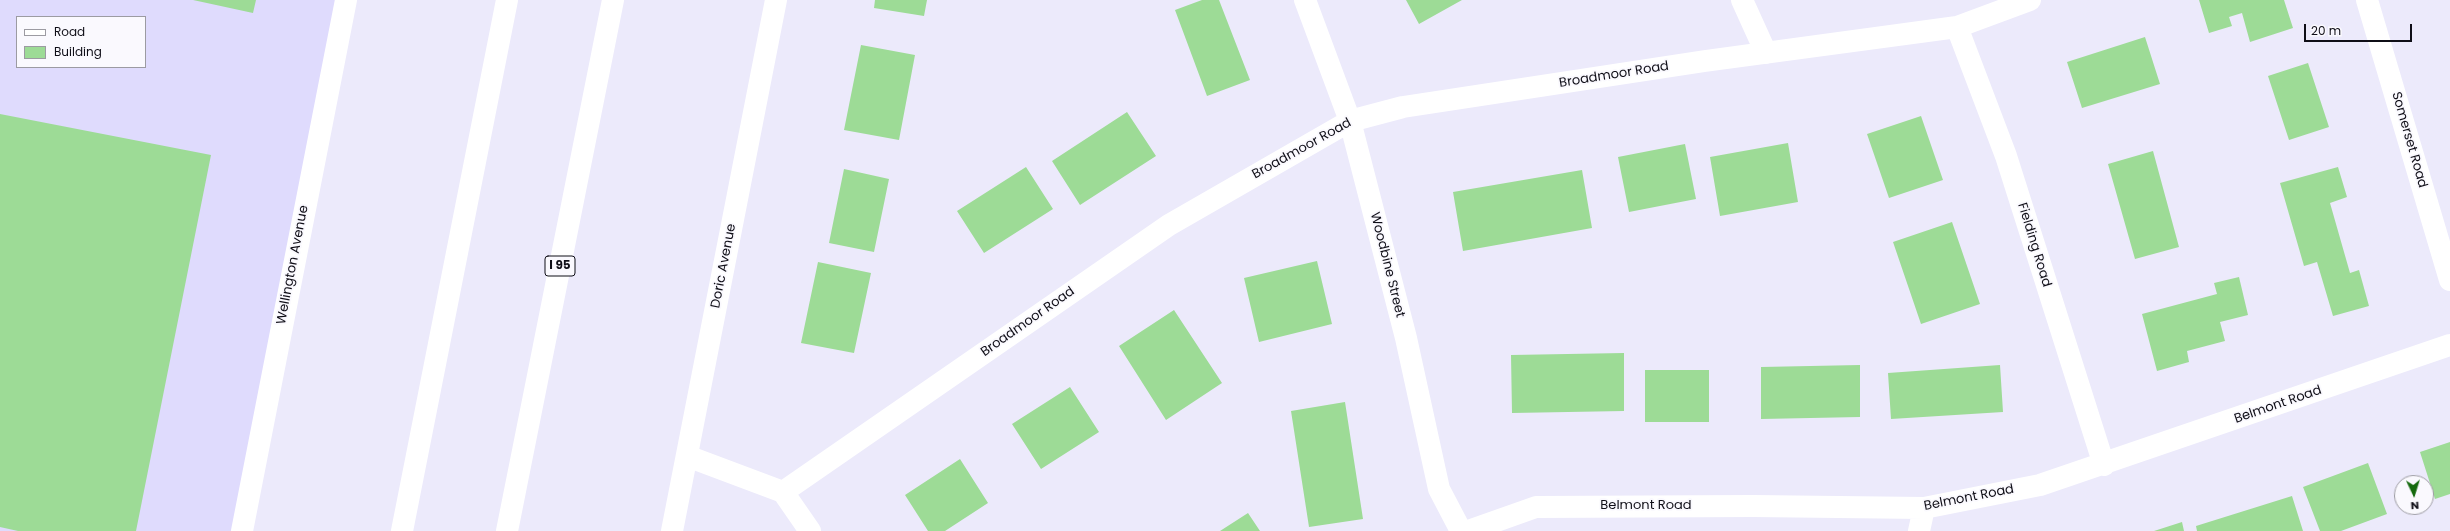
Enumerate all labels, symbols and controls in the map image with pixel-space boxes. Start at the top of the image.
legend [16,16,146,68]
scale bar [2306,16,2414,42]
text: 20 m [2311,22,2341,39]
text: Road [54,23,85,40]
text: Building [54,43,102,60]
street label: Broadmoor Road [1558,59,1670,91]
street label: Somerset Road [2388,90,2430,190]
street label: Broadmoor Road [1250,115,1354,183]
street label: Fielding Road [2014,201,2054,289]
street label: Wellington Avenue [274,204,312,326]
street label: Woodbine Street [1366,211,1408,319]
street label: Doric Avenue [708,222,740,310]
road number: I 95 [545,256,575,276]
street label: Broadmoor Road [978,284,1078,360]
street label: Belmont Road [2232,383,2324,427]
north arrow [2394,475,2434,515]
street label: Belmont Road [1923,482,2015,514]
street label: Belmont Road [1600,498,1692,514]
text: N [2410,498,2419,514]

